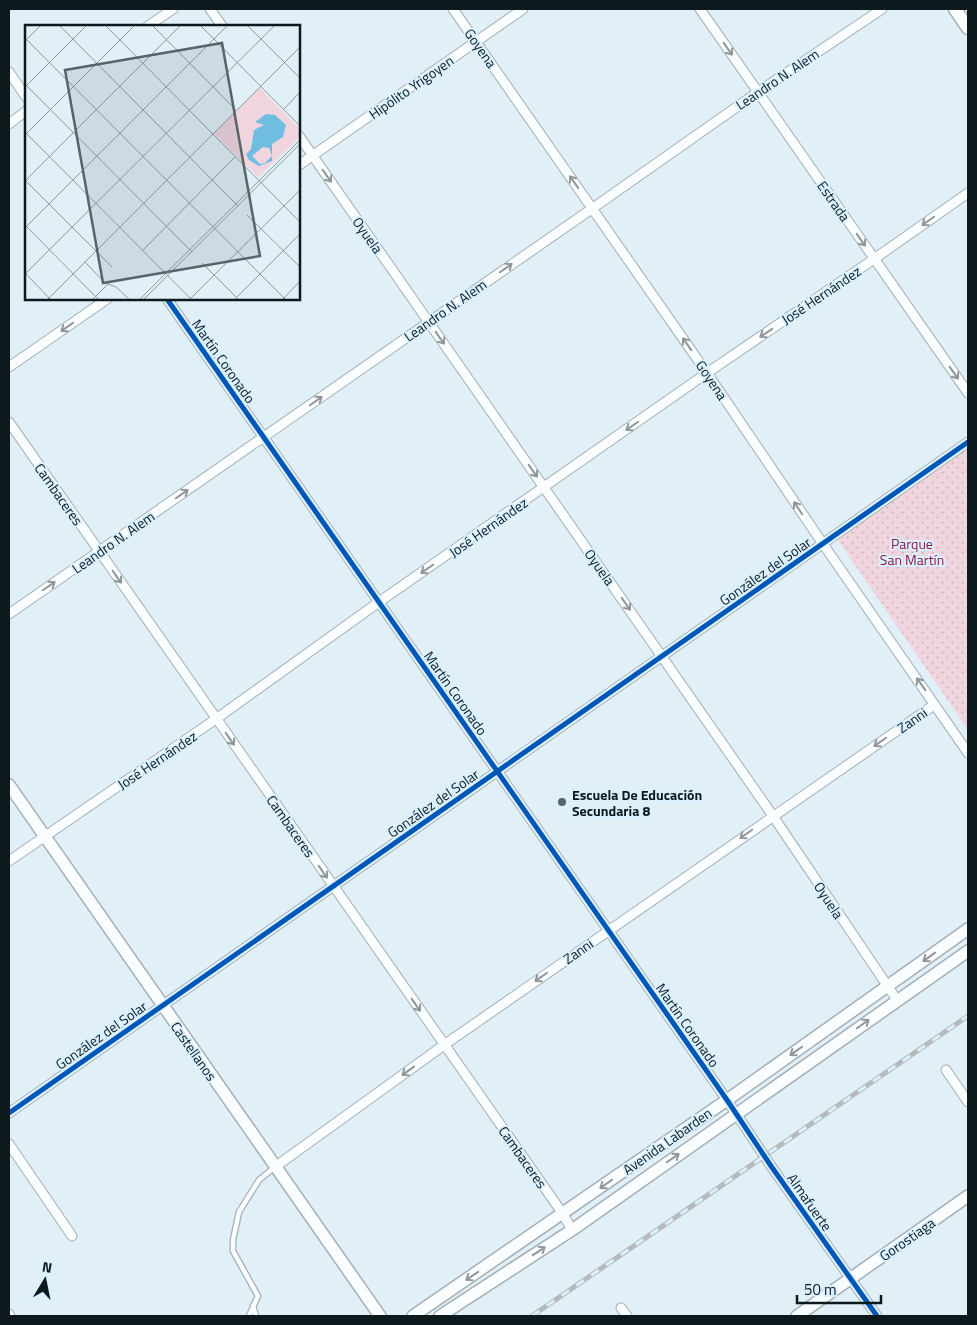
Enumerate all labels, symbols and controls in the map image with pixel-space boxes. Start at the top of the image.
street label: Goyena [460,24,502,72]
inset map [25,25,300,300]
one-way arrow [723,42,733,56]
street label: Leandro N. Alem [731,43,823,115]
street label: Hipólito Yrigoyen [364,50,458,124]
one-way arrow [322,169,332,183]
one-way arrow [569,175,579,189]
street label: Estrada [812,176,856,226]
street label: Oyuela [348,212,388,258]
one-way arrow [921,216,935,226]
one-way arrow [856,232,866,246]
street label: José Hernández [777,261,865,329]
one-way arrow [499,263,513,273]
street label: Leandro N. Alem [399,274,491,346]
street label: Martín Coronado [187,315,261,407]
one-way arrow [61,322,75,332]
one-way arrow [759,328,773,338]
one-way arrow [435,331,445,345]
one-way arrow [682,337,692,351]
street label: Goyena [691,356,733,404]
one-way arrow [949,366,959,380]
one-way arrow [308,396,322,406]
one-way arrow [625,421,639,431]
street label: Cambaceres [30,458,88,530]
one-way arrow [528,464,538,478]
one-way arrow [175,489,189,499]
street label: José Hernández [444,492,532,562]
one-way arrow [793,501,803,515]
street label: Leandro N. Alem [67,506,159,578]
street label: González del Solar [715,531,815,610]
park label: Parque San Martín [880,533,944,570]
street label: Oyuela [580,544,620,590]
one-way arrow [421,564,435,574]
one-way arrow [112,570,122,584]
one-way arrow [42,581,56,591]
one-way arrow [621,597,631,611]
street label: Martín Coronado [419,647,493,739]
one-way arrow [916,678,926,692]
street label: Zanni [893,702,931,738]
street label: José Hernández [113,726,201,794]
one-way arrow [225,732,235,746]
one-way arrow [873,737,887,747]
street label: González del Solar [383,763,483,842]
place label: Escuela De Educación Secundaria 8 [572,784,702,821]
street label: Cambaceres [262,790,320,862]
marker: Escuela De Educación Secundaria 8 [556,796,568,808]
one-way arrow [739,829,753,839]
one-way arrow [318,865,328,879]
street label: Oyuela [809,877,849,923]
street label: Zanni [559,933,597,969]
one-way arrow [922,952,936,962]
one-way arrow [534,972,548,982]
street label: Martín Coronado [651,979,725,1071]
street label: González del Solar [51,995,151,1074]
one-way arrow [411,998,421,1012]
street label: Castellanos [166,1017,222,1085]
one-way arrow [856,1019,870,1029]
one-way arrow [789,1046,803,1056]
one-way arrow [402,1065,415,1076]
street label: Avenida Labarden [618,1102,716,1180]
street label: Cambaceres [494,1121,552,1193]
one-way arrow [666,1153,680,1163]
street label: Almafuerte [782,1169,838,1235]
one-way arrow [599,1179,613,1189]
street label: Gorostiaga [875,1212,939,1266]
one-way arrow [532,1246,546,1256]
north arrow [20,1255,70,1305]
text: N [41,1256,54,1278]
one-way arrow [465,1271,479,1281]
scale bar [797,1272,881,1304]
text: 50 m [804,1278,837,1301]

